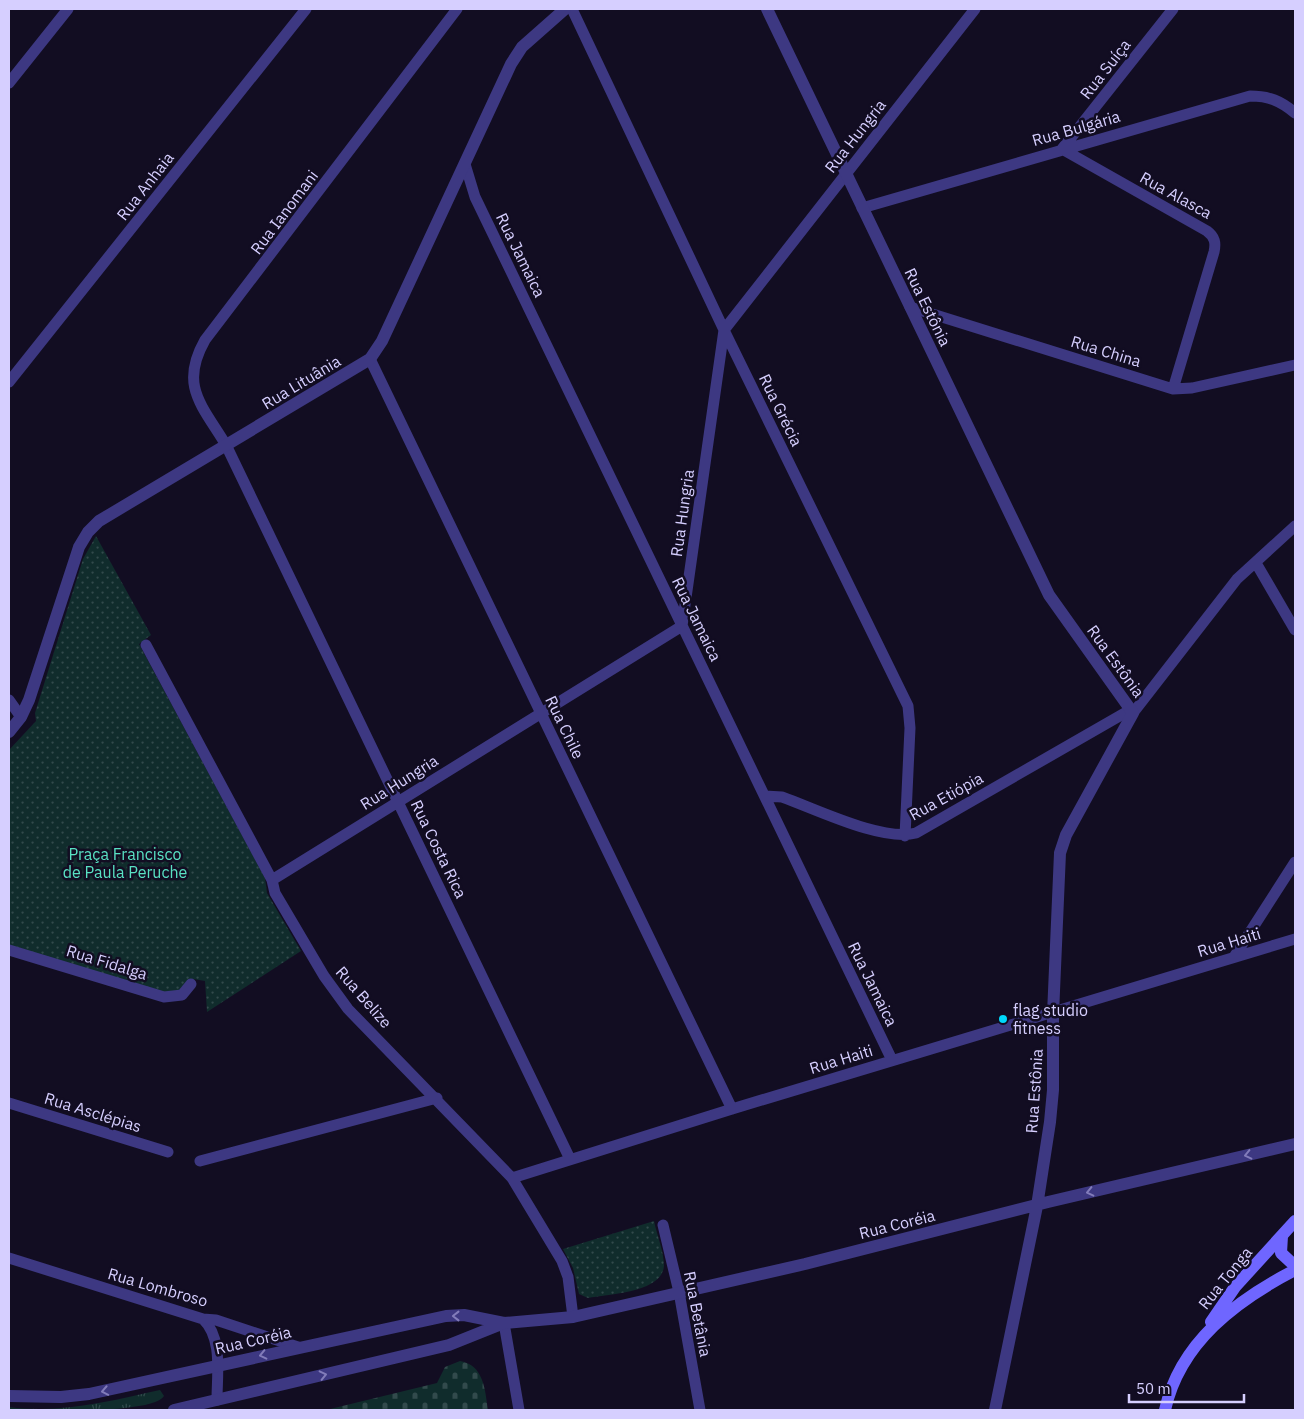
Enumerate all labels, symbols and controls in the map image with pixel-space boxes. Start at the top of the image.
street label: Rua Suíça [1075,35,1135,103]
street label: Rua Hungria [820,95,890,177]
street label: Rua Bulgária [1030,106,1123,150]
street label: Rua Anhaia [112,148,178,224]
street label: Rua Ianomani [246,166,322,258]
street label: Rua Alasca [1137,167,1216,223]
street label: Rua Jamaica [492,210,550,301]
street label: Rua Estônia [900,265,956,350]
street label: Rua China [1068,331,1144,371]
street label: Rua Lituânia [258,350,344,413]
street label: Rua Grécia [755,371,807,450]
street label: Rua Hungria [666,468,698,558]
street label: Rua Jamaica [668,574,726,665]
street label: Rua Estônia [1083,621,1149,702]
street label: Rua Chile [541,692,589,762]
street label: Rua Hungria [356,750,442,814]
street label: Rua Etiópia [906,767,987,824]
street label: Rua Costa Rica [407,797,472,902]
park label: Praça Francisco de Paula Peruche [63,844,188,882]
street label: Rua Haiti [1195,923,1263,961]
street label: Rua Jamaica [844,939,902,1030]
street label: Rua Fidalga [64,940,150,984]
street label: Rua Belize [332,962,396,1032]
place label: flag studio fitness [1013,1000,1088,1038]
marker: flag studio fitness [997,1013,1009,1025]
street label: Rua Haiti [807,1040,875,1078]
street label: Rua Estônia [1021,1048,1047,1134]
street label: Rua Asclépias [42,1088,144,1136]
one-way arrow [1243,1149,1252,1160]
one-way arrow [1085,1186,1094,1197]
street label: Rua Coréia [857,1205,938,1243]
street label: Rua Tonga [1194,1242,1257,1313]
street label: Rua Lombroso [106,1263,210,1311]
street label: Rua Betânia [680,1270,716,1359]
one-way arrow [452,1311,460,1321]
street label: Rua Coréia [213,1321,294,1358]
one-way arrow [259,1349,268,1360]
one-way arrow [319,1370,328,1381]
scale bar [1129,1372,1244,1404]
text: 50 m [1136,1379,1171,1398]
one-way arrow [100,1385,109,1396]

